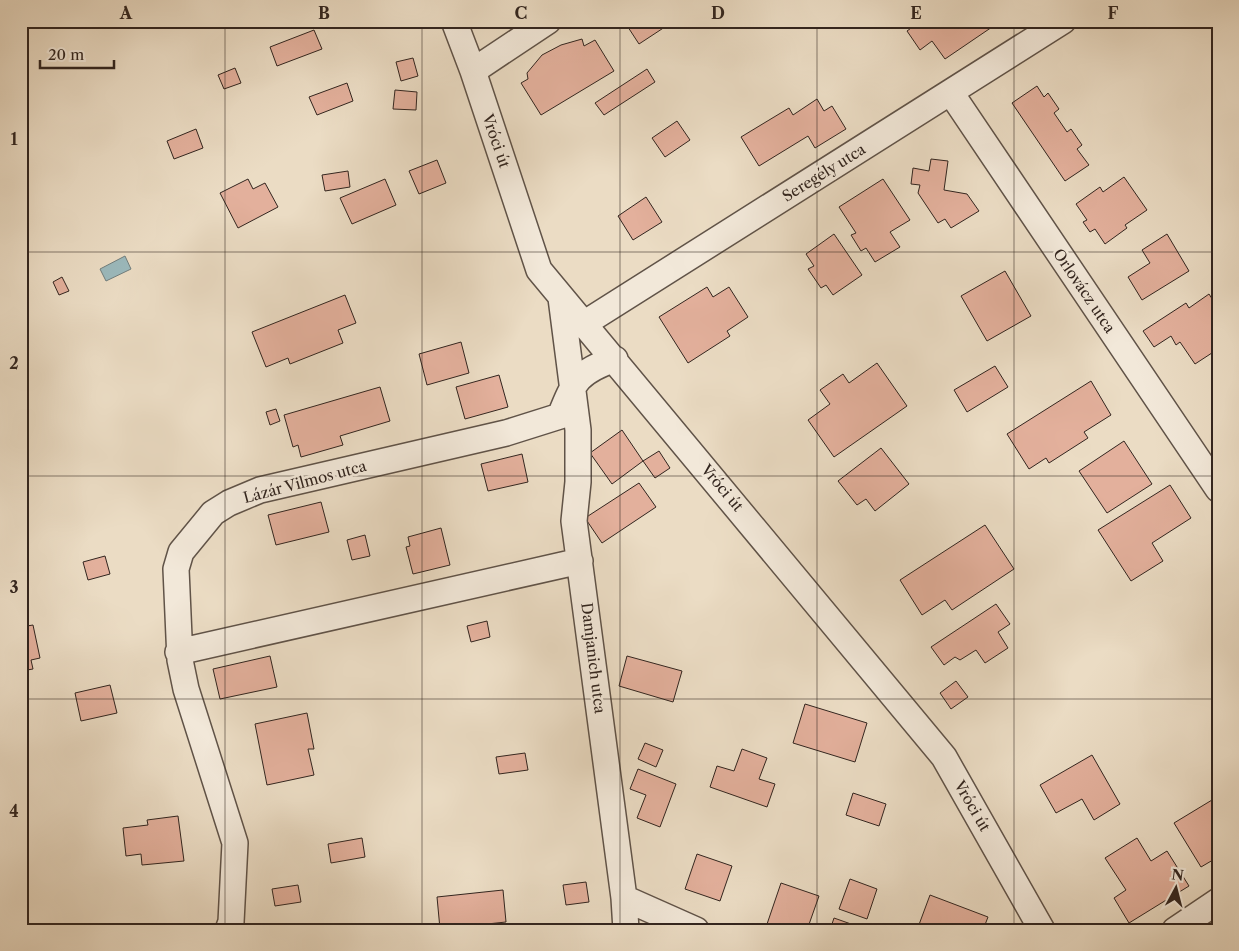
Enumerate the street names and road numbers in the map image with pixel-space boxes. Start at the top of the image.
street label: Vróci út [478,110,515,171]
street label: Seregély utca [779,139,869,206]
street label: Orlovácz utca [1049,245,1120,337]
street label: Lázár Vilmos utca [241,456,369,507]
street label: Vróci út [697,459,748,516]
street label: Damjanich utca [577,601,610,715]
street label: Vróci út [950,776,995,835]

